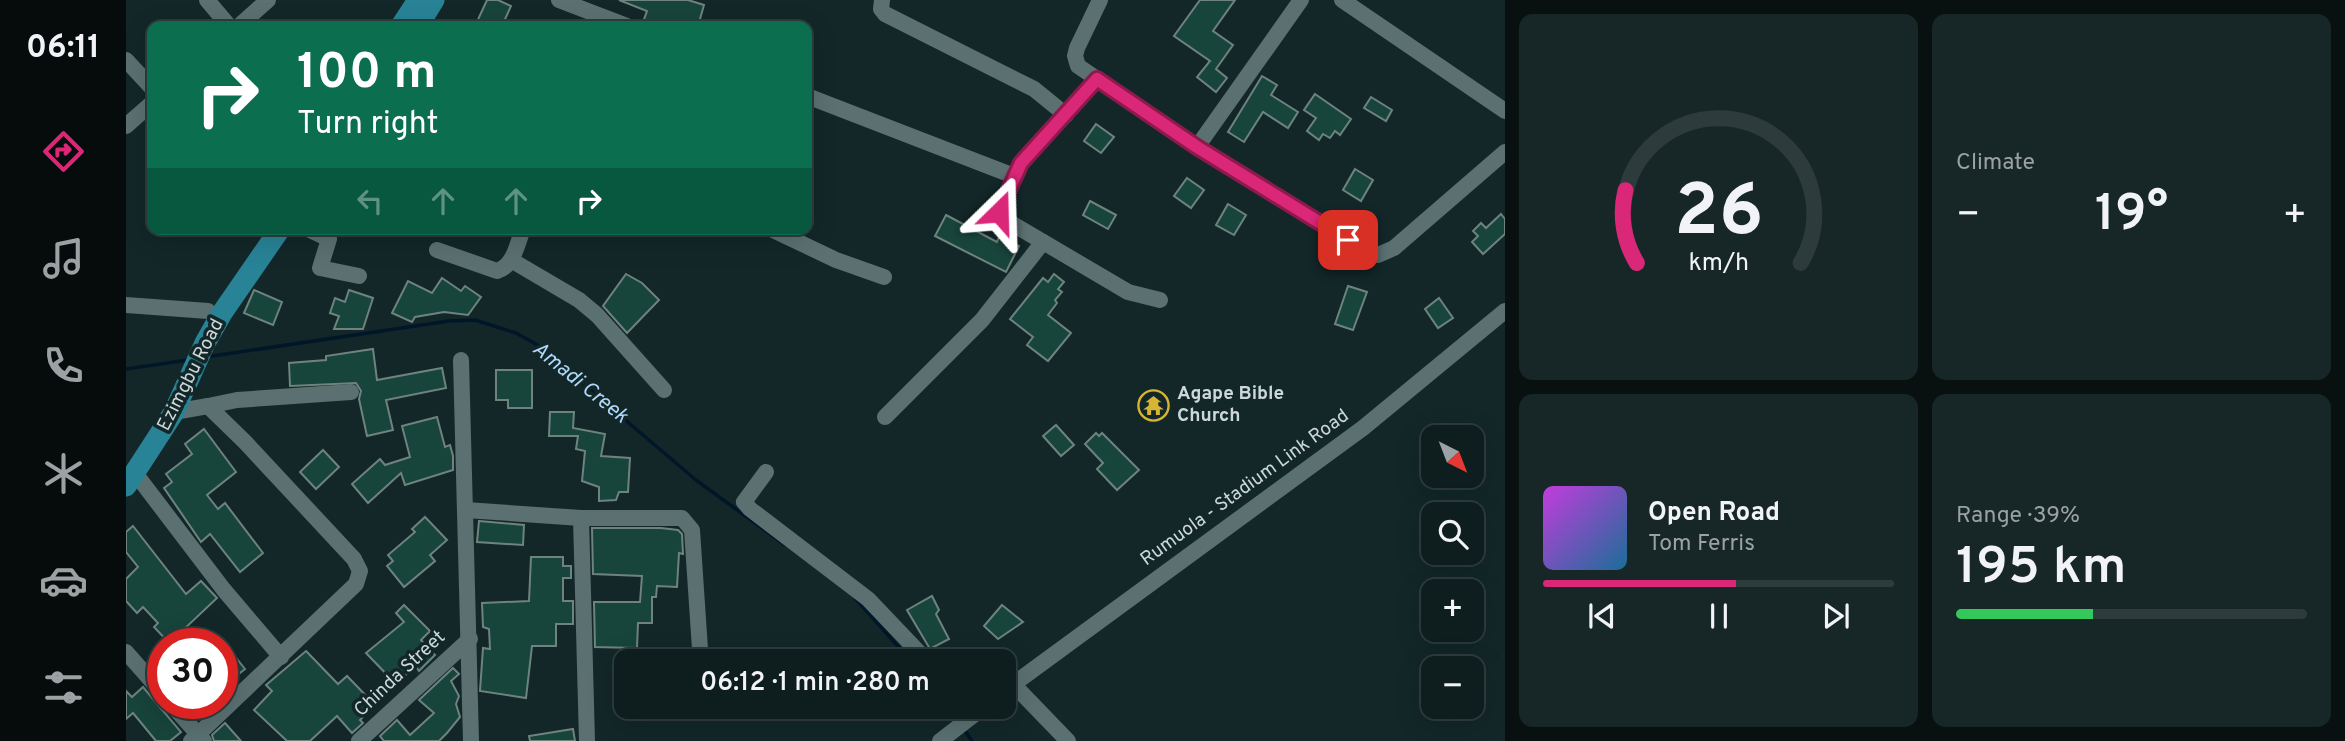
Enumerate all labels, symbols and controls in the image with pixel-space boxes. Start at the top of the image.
text: 06:11 [26,29,100,69]
text: 100 m [297,44,436,106]
icon: right [182,49,273,140]
text: Turn right [297,105,439,145]
icon: directions [39,127,88,176]
text: Climate [1956,149,2035,178]
text: 26 [1674,169,1763,261]
position arrow [962,175,1036,249]
icon: left [351,182,389,220]
icon: ahead [424,182,462,220]
icon: ahead [497,182,535,220]
icon: right [570,182,608,220]
text: 19° [2095,183,2168,249]
text: − [1956,192,1981,241]
text: + [2282,192,2307,241]
pin [1318,210,1378,270]
icon: arrive [1329,221,1367,259]
icon: music [39,234,88,283]
text: km/h [1688,248,1749,280]
street label: Ezimgbu Road [152,315,230,435]
water label: Amadi Creek [526,336,634,430]
icon: phone [39,341,88,390]
place label: Agape Bible Church [1177,382,1284,428]
temple icon: Agape Bible Church [1137,388,1171,422]
street label: Rumuola - Stadium Link Road [1136,404,1354,572]
north arrow [1421,425,1484,488]
map controls [1421,425,1484,719]
icon: climate [39,449,88,498]
text: Open Road [1648,497,1780,530]
button: search [1421,502,1484,565]
text: Range · 39% [1956,502,2080,531]
text: Tom Ferris [1648,530,1755,559]
text: 195 km [1956,536,2126,602]
icon: car [39,556,88,605]
button: + [1421,579,1484,642]
icon: previous [1583,597,1621,635]
icon: pause [1700,597,1738,635]
icon: next [1817,597,1855,635]
street label: Chinda Street [349,626,451,722]
speed limit sign: 30 [147,628,238,719]
button: − [1421,656,1484,719]
icon: filters [39,663,88,712]
text: 06:12 · 1 min · 280 m [700,667,930,700]

